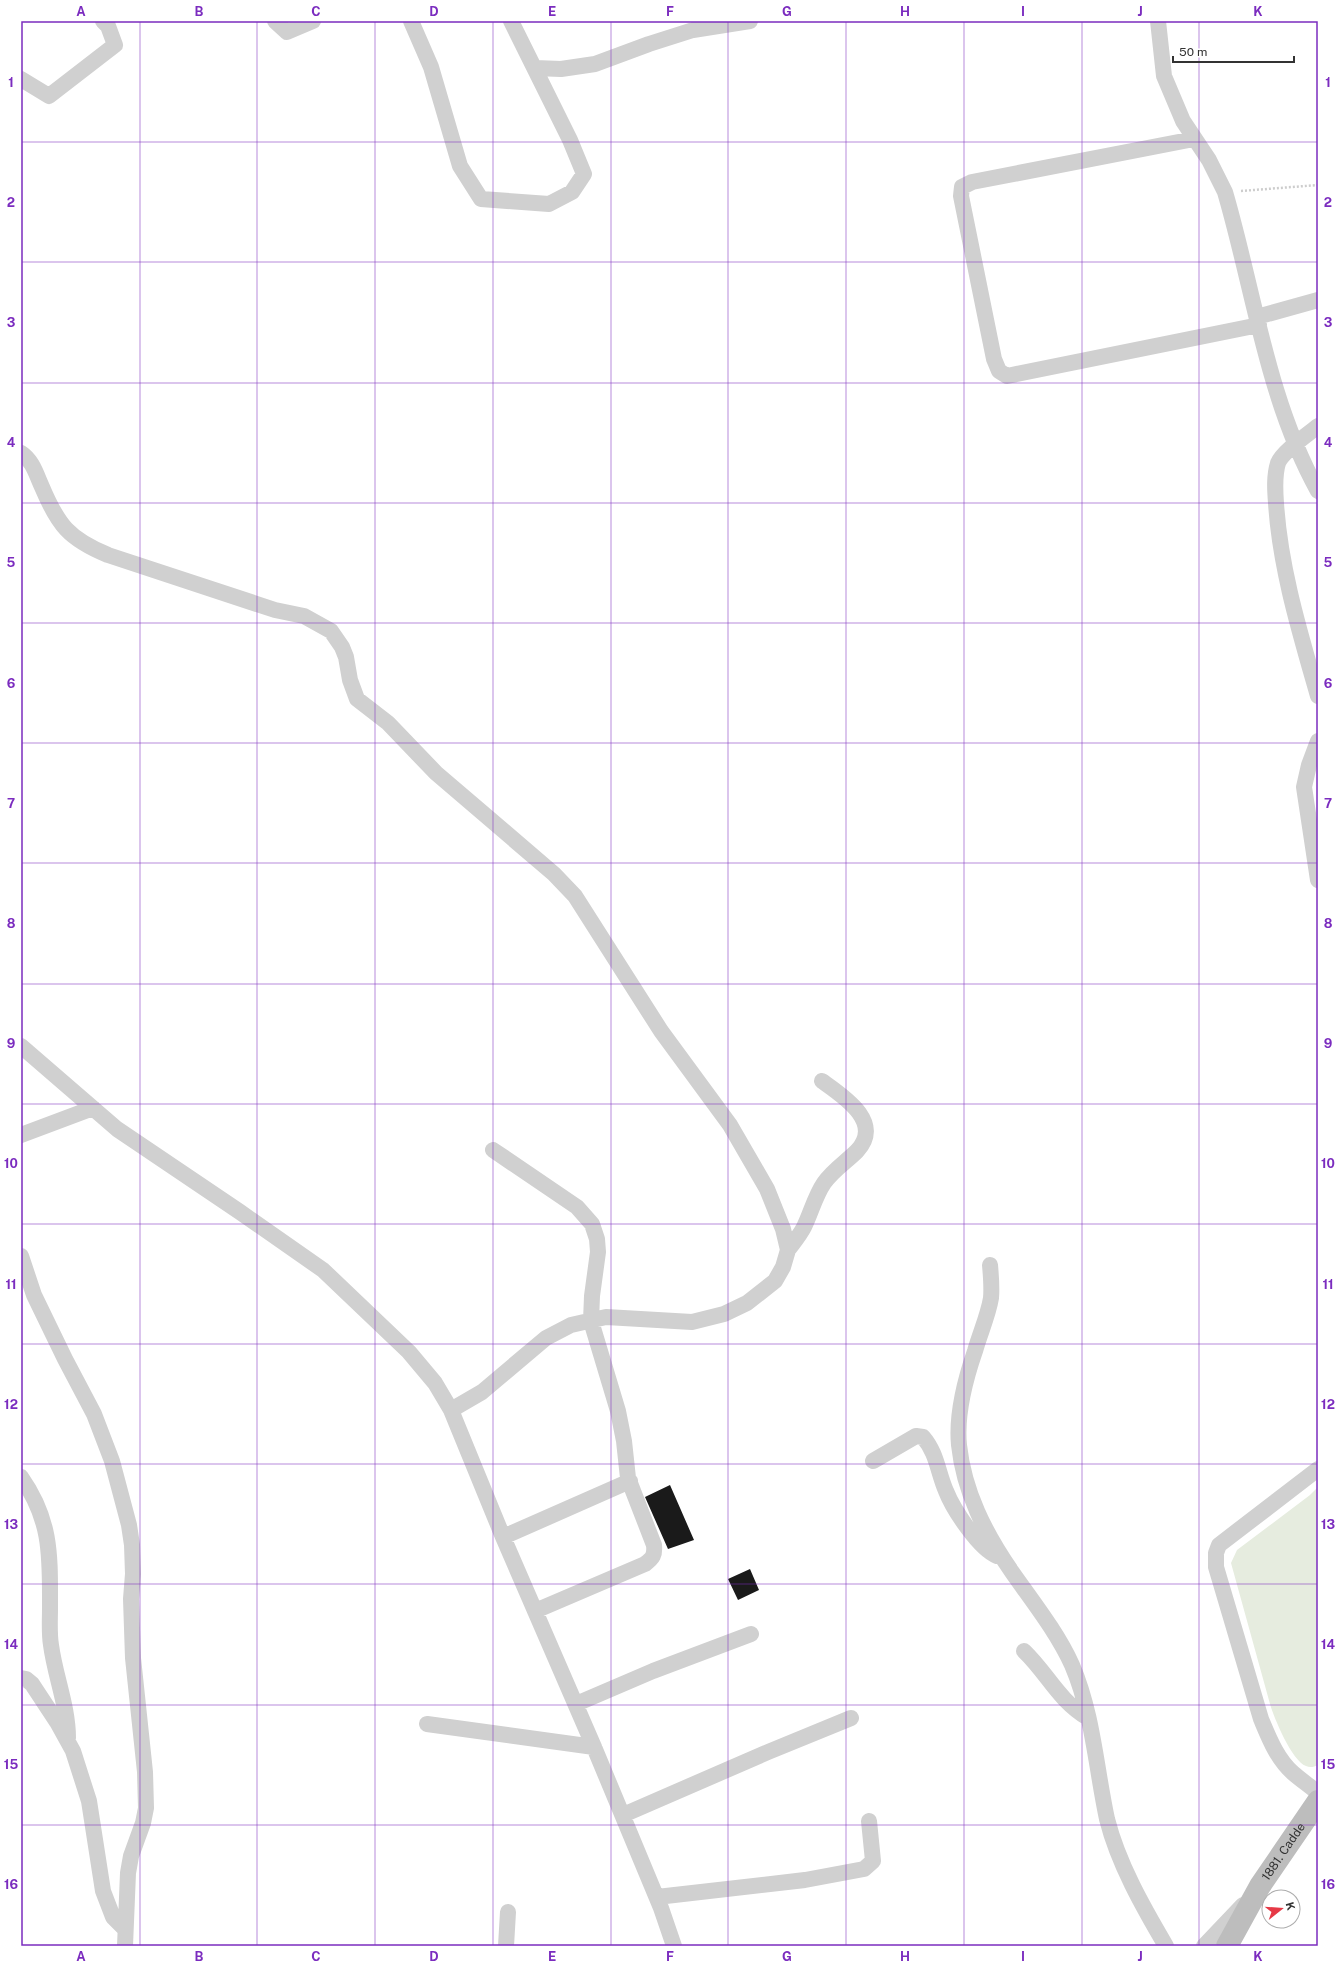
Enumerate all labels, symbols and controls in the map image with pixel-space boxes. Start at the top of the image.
text: A [76,4,86,19]
text: B [195,4,204,19]
text: C [311,4,321,19]
text: D [429,4,439,19]
text: E [548,4,556,19]
text: F [666,4,674,19]
text: G [782,4,792,19]
text: H [900,4,910,19]
text: I [1021,4,1025,19]
text: J [1137,4,1143,19]
text: K [1253,4,1263,19]
scale bar [1173,38,1294,64]
text: 50 m [1179,45,1207,59]
text: 1 [8,75,14,90]
text: 1 [1325,75,1331,90]
text: 2 [7,195,15,210]
text: 2 [1324,195,1332,210]
text: 3 [7,315,16,330]
text: 3 [1324,315,1333,330]
text: 4 [7,435,16,450]
text: 4 [1324,435,1333,450]
text: 5 [7,555,16,570]
text: 5 [1324,555,1333,570]
text: 6 [7,676,16,691]
text: 6 [1324,676,1333,691]
text: 7 [7,796,15,811]
text: 7 [1324,796,1332,811]
text: 8 [7,916,16,931]
text: 8 [1324,916,1333,931]
text: 9 [7,1036,15,1051]
text: 9 [1324,1036,1332,1051]
text: 10 [4,1156,18,1171]
text: 10 [1321,1156,1335,1171]
text: 11 [5,1277,17,1292]
text: 11 [1322,1277,1334,1292]
text: 12 [4,1397,18,1412]
text: 12 [1321,1397,1335,1412]
text: 13 [4,1517,18,1532]
text: 13 [1321,1517,1335,1532]
text: 14 [4,1637,19,1652]
text: 14 [1321,1637,1336,1652]
text: 15 [4,1757,18,1772]
text: 15 [1321,1757,1335,1772]
street label: 1881. Cadde [1259,1820,1308,1883]
text: 16 [4,1877,18,1892]
text: 16 [1321,1877,1335,1892]
north arrow [1261,1889,1301,1929]
text: K [1284,1901,1297,1912]
text: A [76,1949,86,1964]
text: B [195,1949,204,1964]
text: C [311,1949,321,1964]
text: D [429,1949,439,1964]
text: E [548,1949,556,1964]
text: F [666,1949,674,1964]
text: G [782,1949,792,1964]
text: H [900,1949,910,1964]
text: I [1021,1949,1025,1964]
text: J [1137,1949,1143,1964]
text: K [1253,1949,1263,1964]

